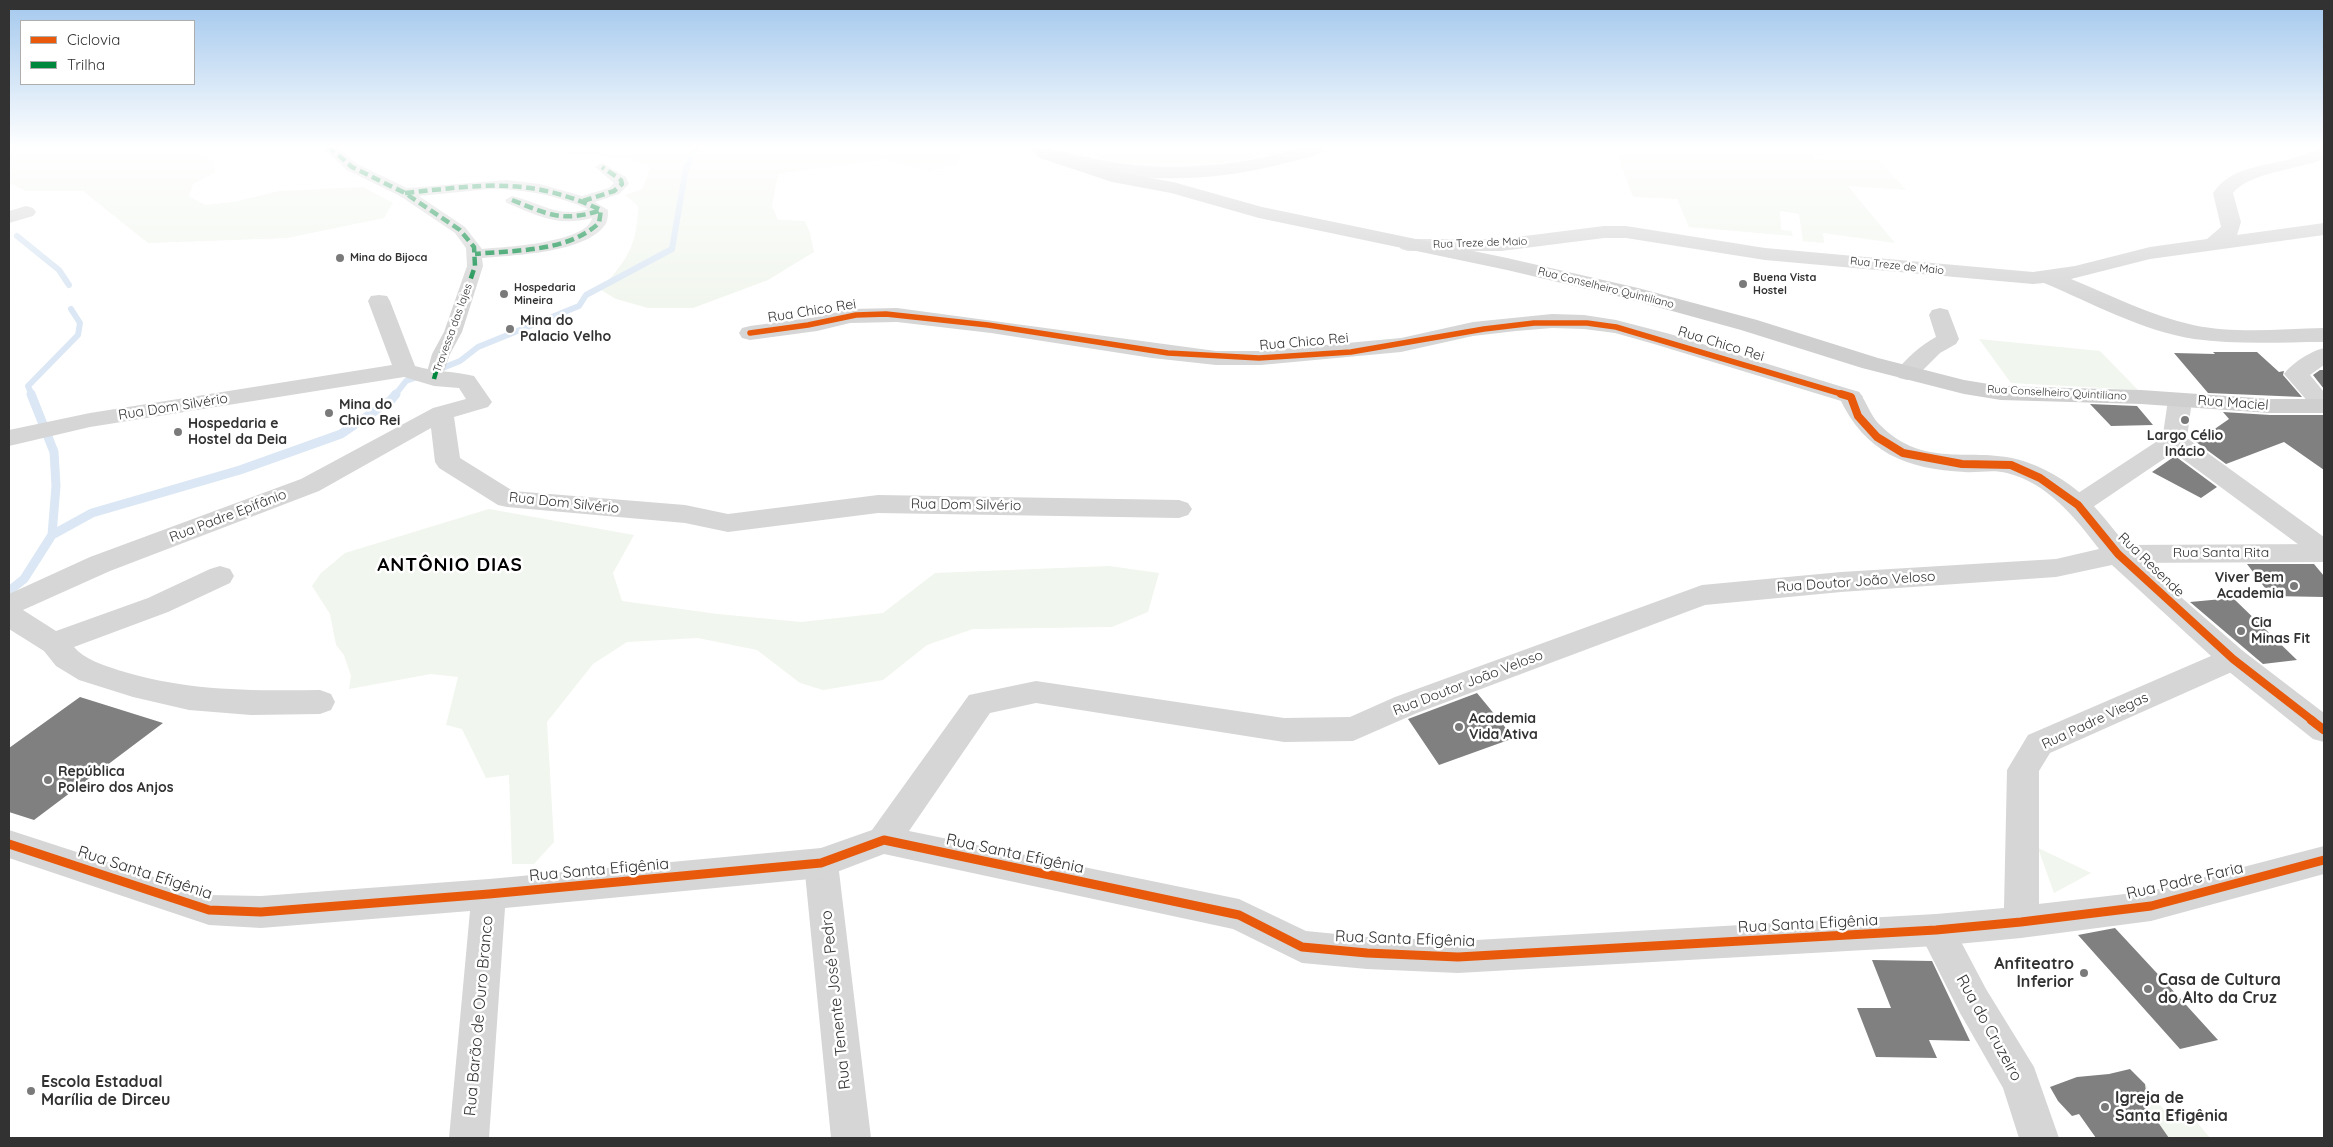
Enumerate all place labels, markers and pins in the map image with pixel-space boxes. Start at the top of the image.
place label: Mina do Bijoca [350,251,427,265]
marker: Mina do Bijoca [334,252,346,264]
place label: Buena Vista Hostel [1753,271,1816,297]
marker: Buena Vista Hostel [1737,278,1749,290]
place label: Hospedaria Mineira [514,281,576,307]
marker: Hospedaria Mineira [498,288,510,300]
place label: Mina do Palacio Velho [520,313,611,346]
marker: Mina do Palacio Velho [504,323,516,335]
place label: Mina do Chico Rei [339,397,400,430]
marker: Mina do Chico Rei [323,407,335,419]
marker: Largo Célio Inácio [2179,414,2191,426]
place label: Hospedaria e Hostel da Deia [188,416,287,448]
marker: Hospedaria e Hostel da Deia [172,426,184,438]
place label: Largo Célio Inácio [2147,428,2223,461]
place label: Viver Bem Academia [2215,570,2284,602]
marker: Viver Bem Academia [2288,580,2300,592]
place label: Cia Minas Fit [2251,615,2310,648]
marker: Cia Minas Fit [2235,625,2247,637]
place label: Academia Vida Ativa [1469,711,1538,744]
marker: Academia Vida Ativa [1453,721,1465,733]
place label: República Poleiro dos Anjos [58,764,173,796]
marker: República Poleiro dos Anjos [42,774,54,786]
place label: Anfiteatro Inferior [1994,954,2074,992]
marker: Anfiteatro Inferior [2078,967,2090,979]
place label: Casa de Cultura do Alto da Cruz [2158,970,2281,1008]
marker: Casa de Cultura do Alto da Cruz [2142,983,2154,995]
place label: Escola Estadual Marília de Dirceu [41,1072,170,1110]
marker: Escola Estadual Marília de Dirceu [25,1085,37,1097]
place label: Igreja de Santa Efigênia [2115,1088,2228,1126]
marker: Igreja de Santa Efigênia [2099,1101,2111,1113]

